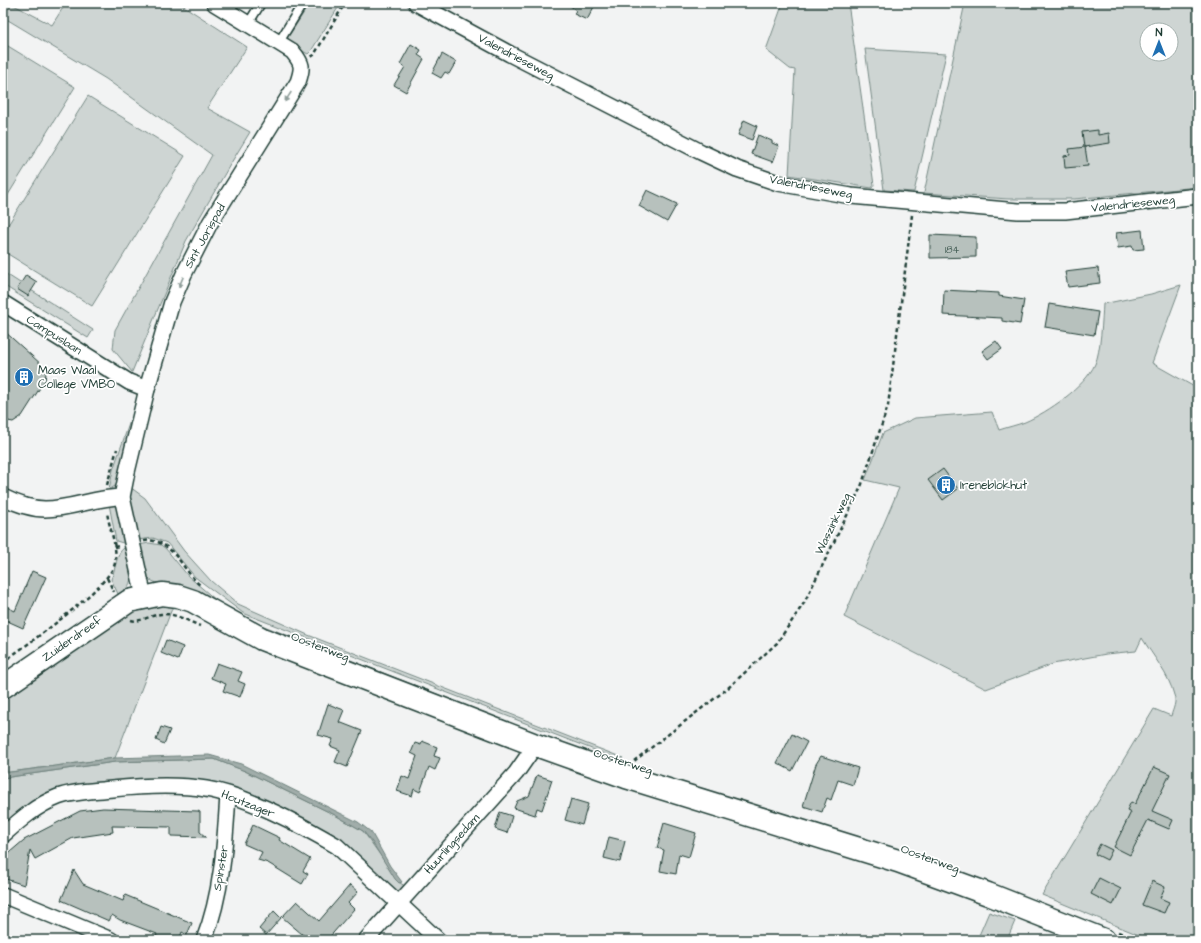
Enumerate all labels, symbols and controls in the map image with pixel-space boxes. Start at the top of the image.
north arrow [1139,22,1179,62]
text: N [1156,25,1163,40]
street label: Valendrieseweg [474,30,557,85]
one-way arrow [285,91,292,103]
street label: Valendrieseweg [768,171,854,204]
street label: Valendrieseweg [1090,191,1176,218]
street label: Sint Jorispad [180,201,230,271]
house number: 184 [945,243,959,257]
one-way arrow [177,276,183,288]
street label: Campuslaan [23,311,85,359]
place label: Maas Waal College VMBO [38,362,115,394]
building icon: Maas Waal College VMBO [13,366,35,388]
building icon: Ireneblokhut [935,474,957,496]
place label: Ireneblokhut [960,477,1027,494]
street label: Waszinkweg [811,490,856,558]
street label: Zuiderdreef [39,612,106,666]
street label: Oosterweg [288,628,352,667]
street label: Oosterweg [591,744,655,780]
street label: Houtzager [218,786,278,823]
street label: Huurlingsedam [420,810,485,879]
street label: Oosterweg [898,841,962,878]
street label: Spinster [209,843,233,892]

